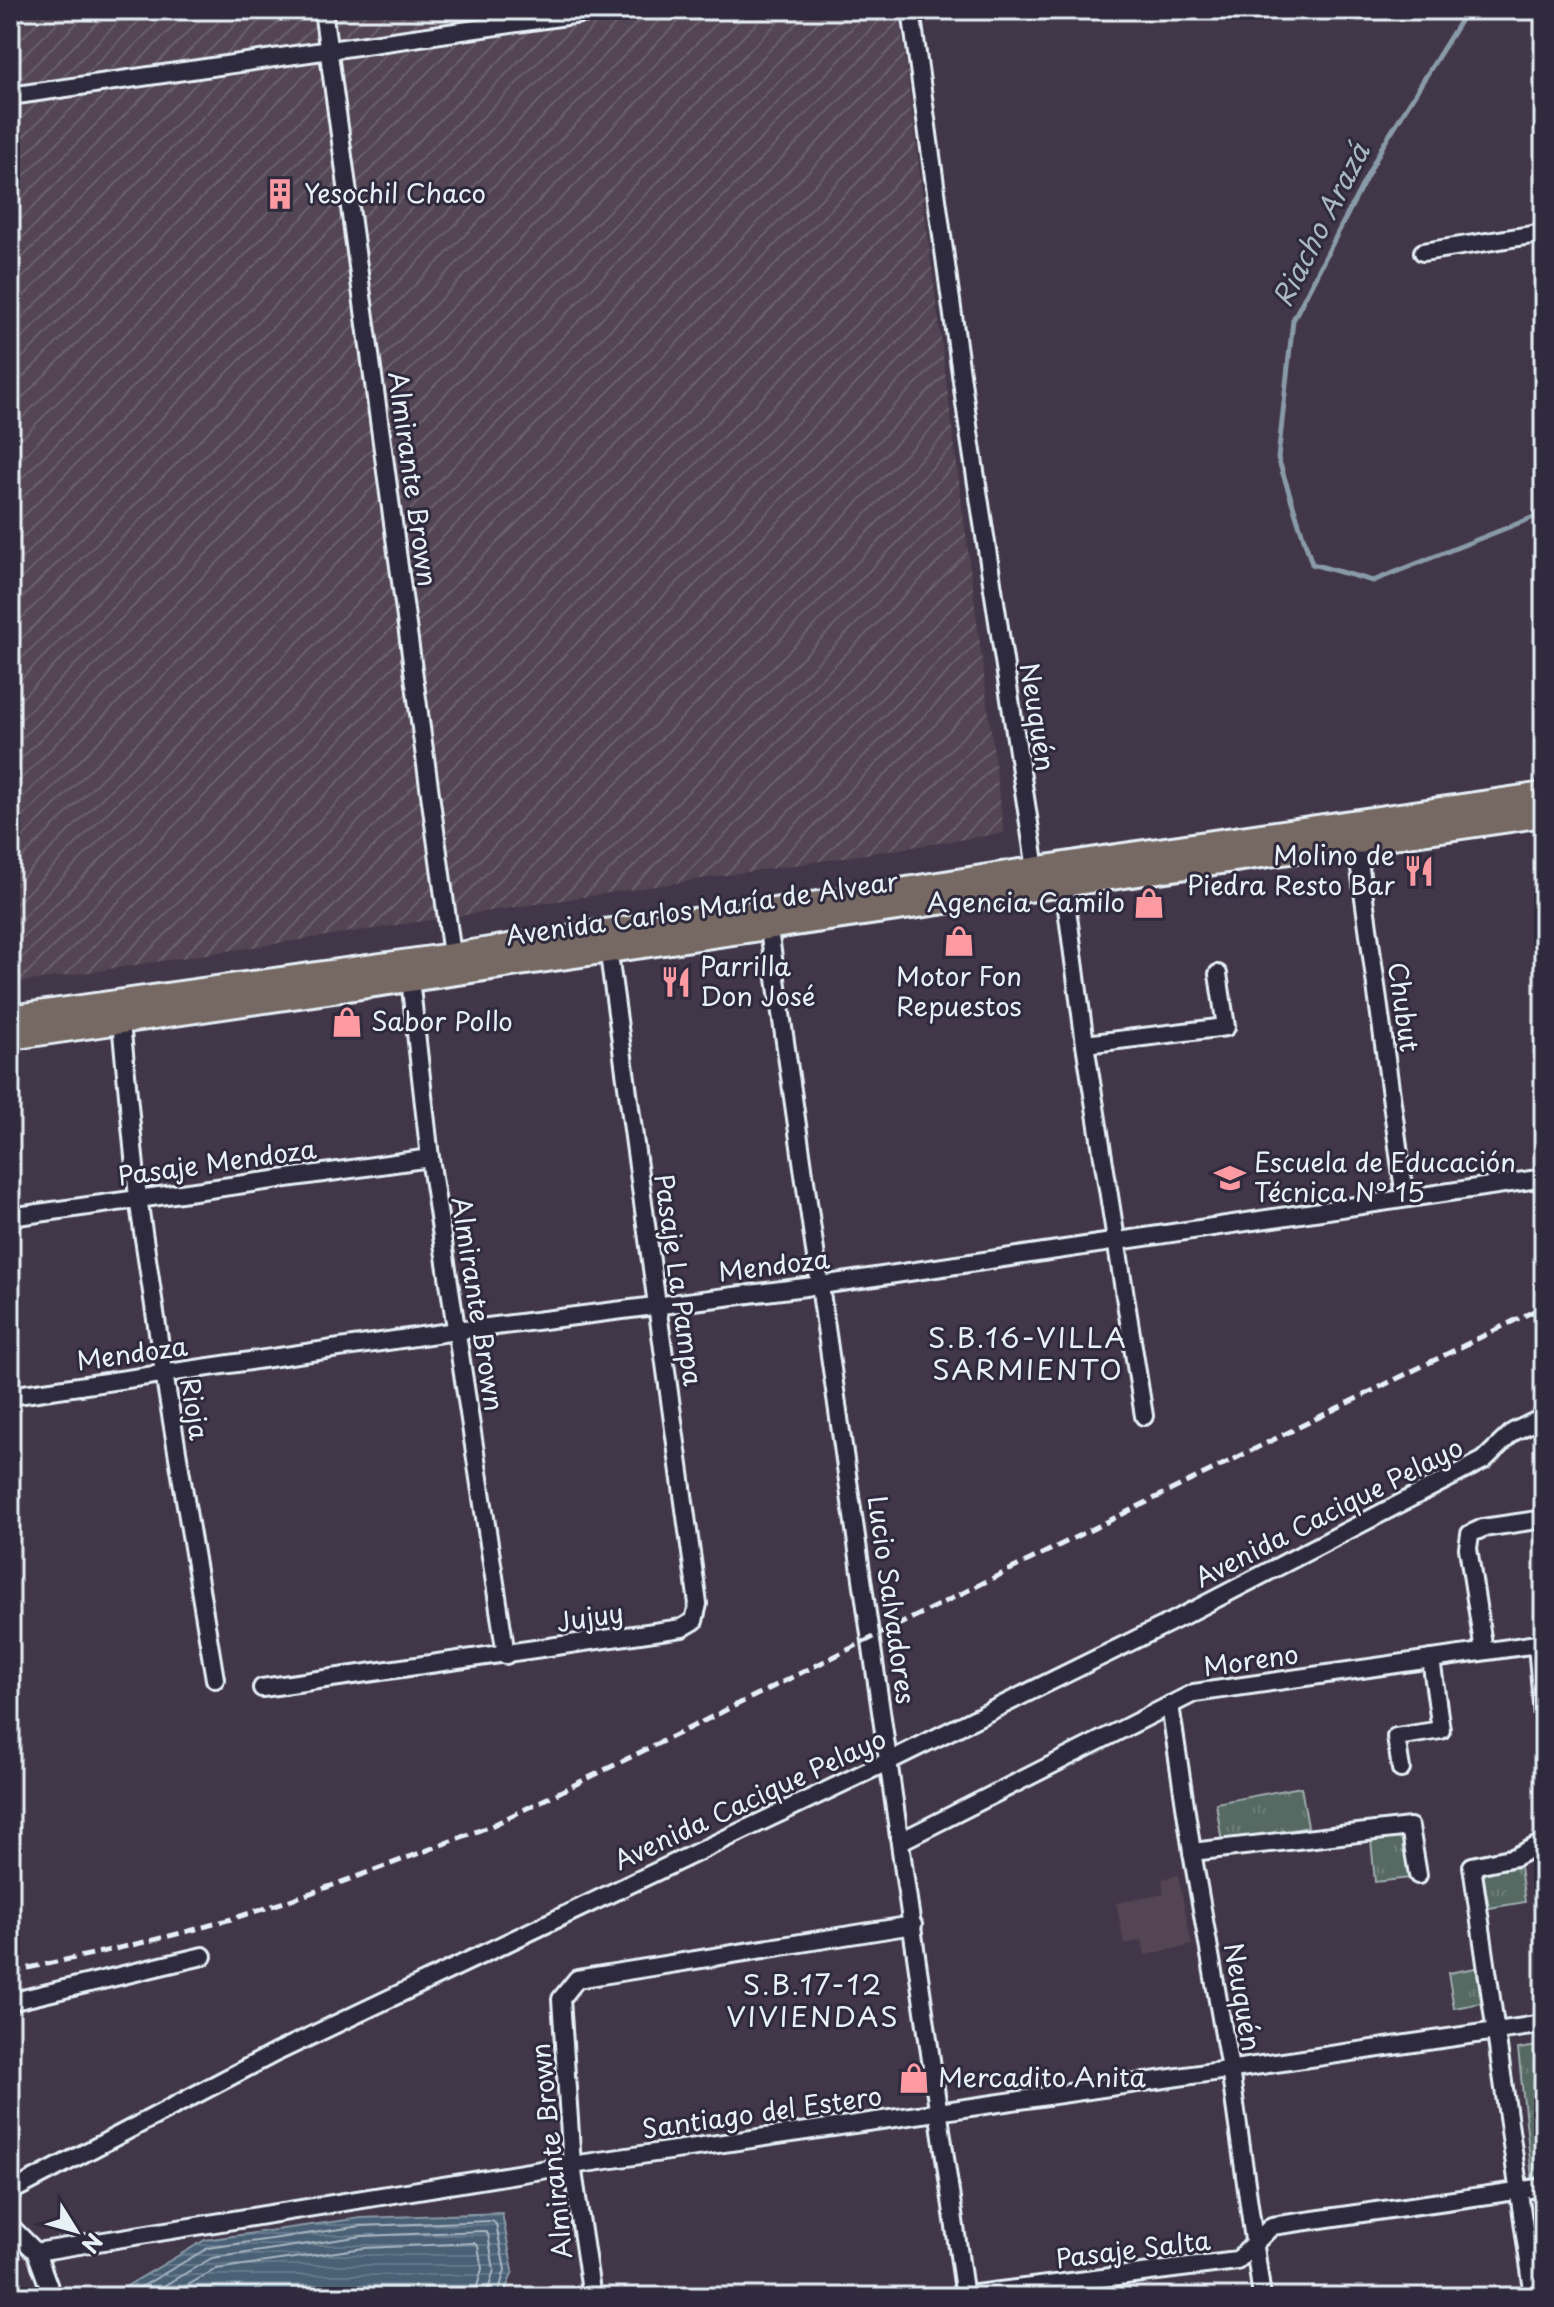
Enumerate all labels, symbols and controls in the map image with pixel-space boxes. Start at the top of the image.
water label: Riacho Arazá [1260,134,1380,314]
place label: Yesochil Chaco [304,173,486,212]
building icon: Yesochil Chaco [263,177,297,211]
street label: Almirante Brown [379,369,448,589]
street label: Neuquén [1011,660,1066,774]
place label: Molino de Piedra Resto Bar [1187,835,1395,904]
restaurant icon: Molino de Piedra Resto Bar [1402,854,1436,888]
street label: Avenida Carlos María de Alvear [503,861,901,954]
place label: Agencia Camilo [927,882,1125,921]
shop icon: Agencia Camilo [1132,886,1166,920]
shop icon: Motor Fon Repuestos [942,924,976,958]
place label: Parrilla Don José [700,946,816,1015]
place label: Motor Fon Repuestos [896,956,1022,1025]
street label: Chubut [1379,959,1430,1054]
restaurant icon: Parrilla Don José [659,965,693,999]
place label: Sabor Pollo [371,1001,513,1040]
shop icon: Sabor Pollo [330,1005,364,1039]
street label: Pasaje Mendoza [115,1128,319,1195]
place label: Escuela de Educación Técnica N° 15 [1254,1142,1516,1211]
school or university icon: Escuela de Educación Técnica N° 15 [1213,1161,1247,1195]
street label: Pasaje La Pampa [645,1171,714,1388]
street label: Almirante Brown [442,1194,515,1414]
street label: Mendoza [716,1238,833,1291]
district label: S.B.16-VILLA SARMIENTO [928,1315,1128,1390]
street label: Mendoza [74,1325,191,1380]
street label: Rioja [171,1375,220,1443]
street label: Avenida Cacique Pelayo [1187,1427,1469,1596]
street label: Lucio Salvadores [859,1493,926,1707]
street label: Jujuy [553,1592,626,1641]
street label: Moreno [1201,1634,1301,1685]
street label: Avenida Cacique Pelayo [607,1718,892,1879]
street label: Neuquén [1215,1940,1272,2054]
district label: S.B.17-12 VIVIENDAS [726,1962,900,2037]
street label: Almirante Brown [520,2041,581,2261]
place label: Mercadito Anita [938,2057,1147,2096]
shop icon: Mercadito Anita [897,2061,931,2095]
street label: Santiago del Estero [639,2075,884,2148]
north arrow [36,2191,116,2271]
street label: Pasaje Salta [1053,2220,1213,2277]
text: N [75,2227,112,2261]

